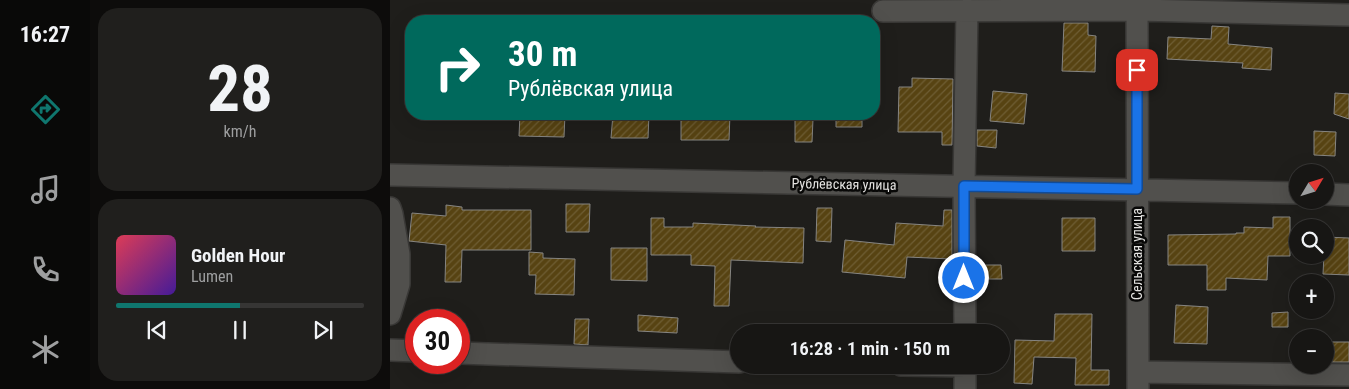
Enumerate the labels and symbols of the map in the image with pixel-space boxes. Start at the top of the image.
pin [1116,49,1158,91]
north arrow [1289,164,1334,209]
street label: Рублёвская улица [791,175,897,193]
street label: Сельская улица [1129,208,1145,300]
position arrow [937,251,989,303]
speed limit sign: 30 [405,309,470,374]

